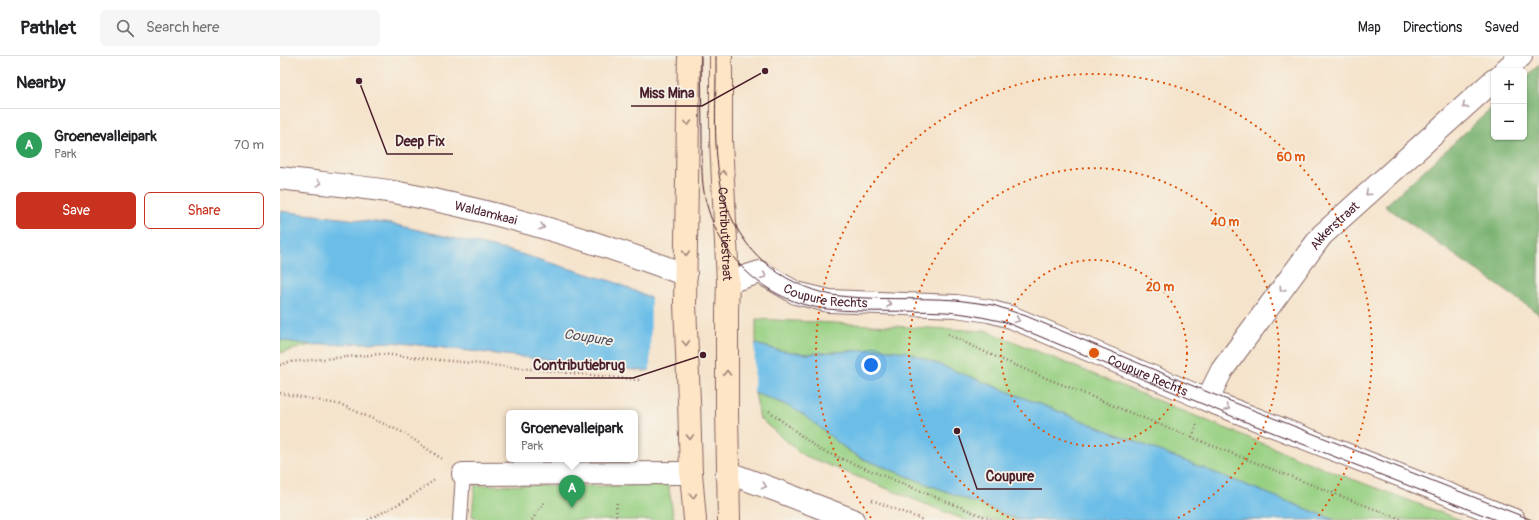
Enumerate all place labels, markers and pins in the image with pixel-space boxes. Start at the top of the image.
callout: Miss Mina [631,80,702,106]
callout: Deep Fix [387,128,453,154]
centre of rings [1087,346,1101,360]
callout: Contributiebrug [525,352,633,378]
callout: Coupure [977,463,1042,489]
pin: A [559,475,585,508]

